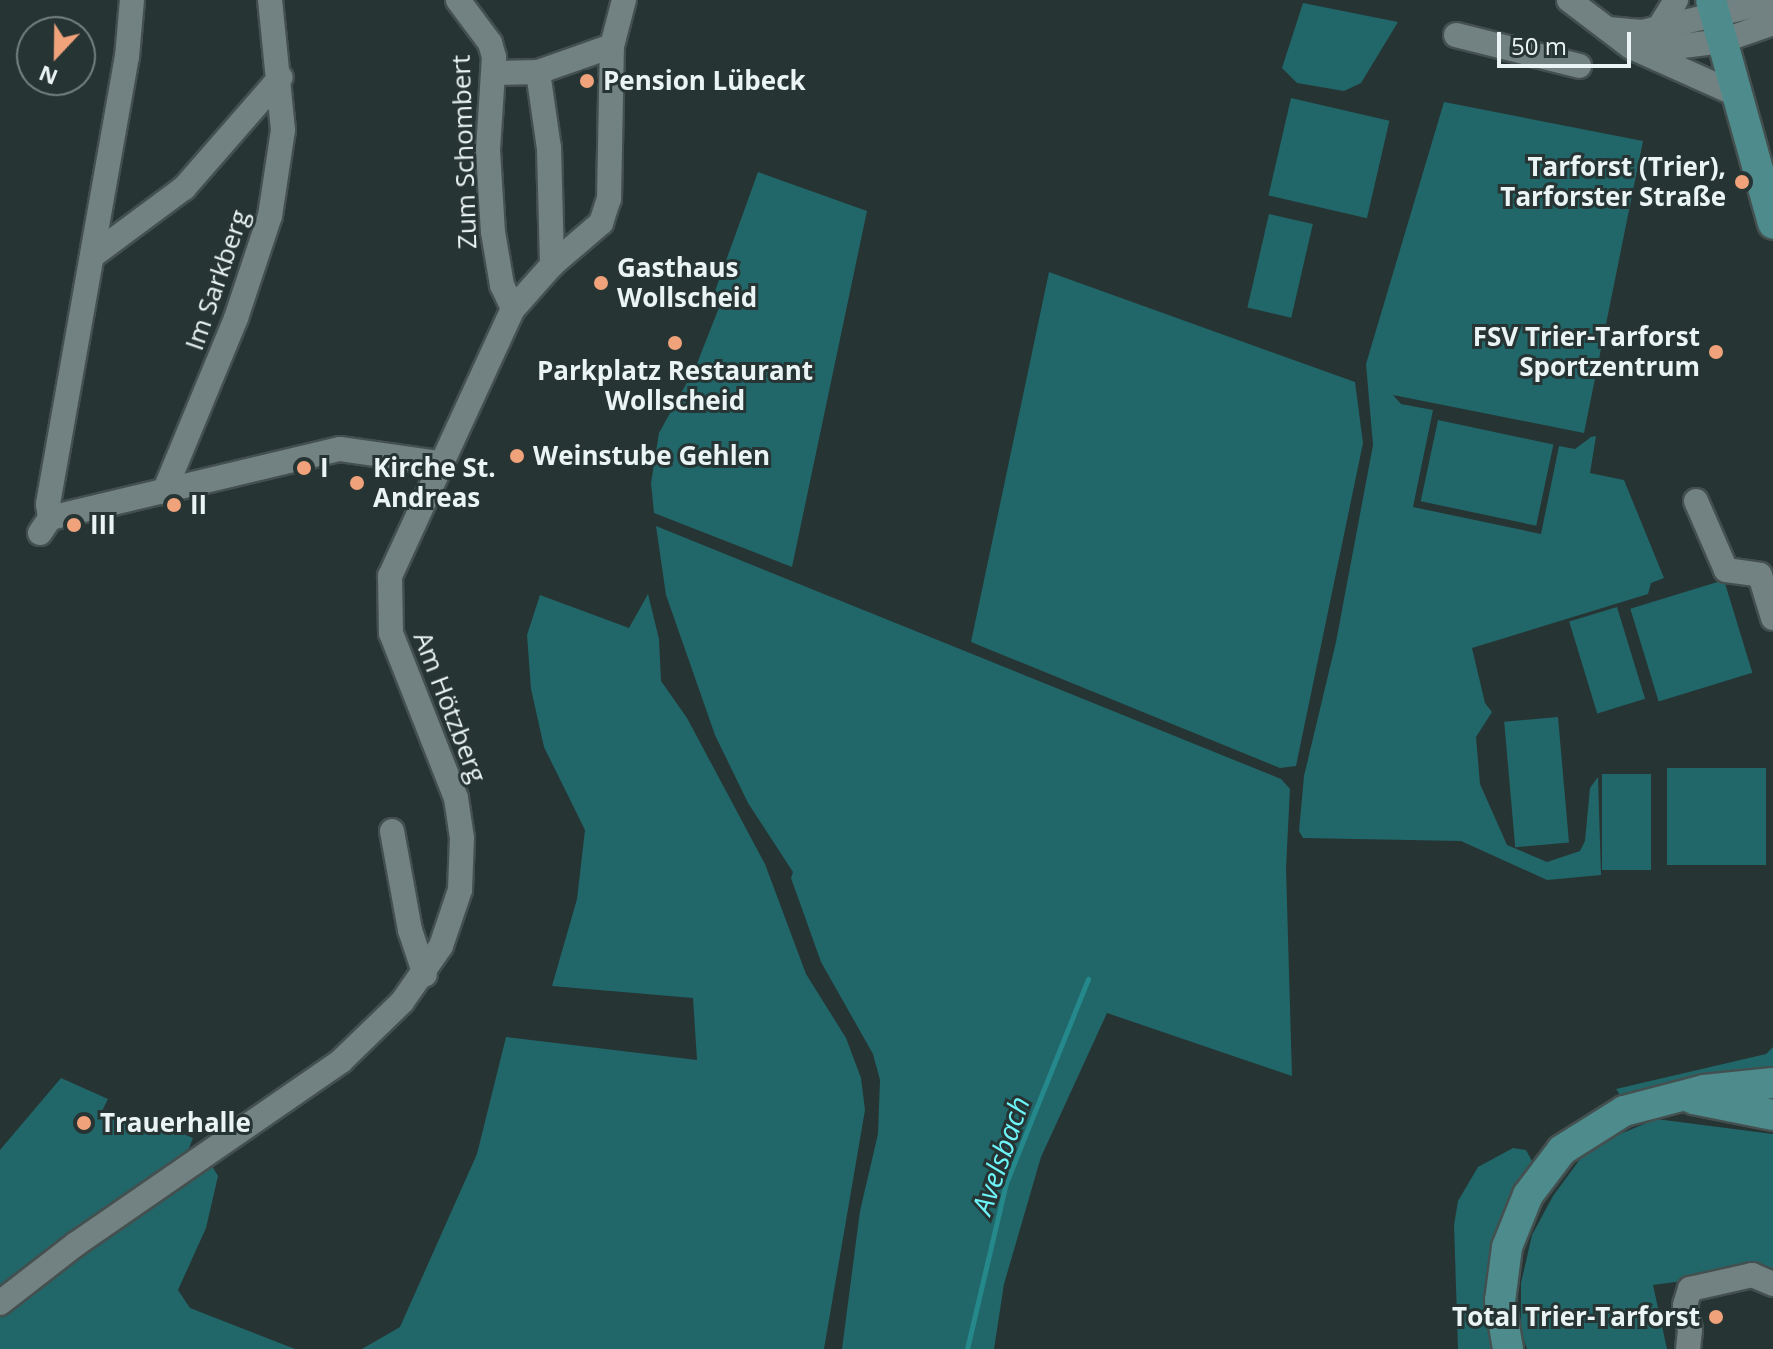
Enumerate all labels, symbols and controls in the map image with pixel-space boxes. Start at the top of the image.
north arrow [16,16,96,96]
scale bar [1501,16,1635,66]
text: 50 m [1511,29,1567,62]
street label: Zum Schombert [445,54,483,250]
text: N [34,59,62,94]
place label: Pension Lübeck [603,65,806,97]
marker: Pension Lübeck [578,72,596,90]
place label: Tarforst (Trier), Tarforster Straße [1500,151,1726,212]
marker: Tarforst (Trier), Tarforster Straße [1733,173,1751,191]
street label: Im Sarkberg [178,206,256,354]
place label: Gasthaus Wollscheid [617,252,757,314]
marker: Gasthaus Wollscheid [592,274,610,292]
place label: FSV Trier-Tarforst Sportzentrum [1473,321,1700,382]
marker: Parkplatz Restaurant Wollscheid [666,334,684,352]
marker: FSV Trier-Tarforst Sportzentrum [1707,343,1725,361]
place label: Parkplatz Restaurant Wollscheid [537,355,813,416]
place label: Weinstube Gehlen [533,440,770,472]
marker: Weinstube Gehlen [508,447,526,465]
place label: I [320,452,329,484]
place label: Kirche St. Andreas [373,452,496,514]
marker: I [295,459,313,477]
marker: Kirche St. Andreas [348,474,366,492]
place label: II [190,489,207,521]
marker: II [165,496,183,514]
place label: III [90,509,116,541]
marker: III [65,516,83,534]
street label: Am Hötzberg [407,627,493,787]
water label: Avelsbach [964,1092,1036,1218]
place label: Trauerhalle [100,1107,251,1139]
marker: Trauerhalle [75,1114,93,1132]
place label: Total Trier-Tarforst [1452,1301,1700,1333]
marker: Total Trier-Tarforst [1707,1308,1725,1326]

